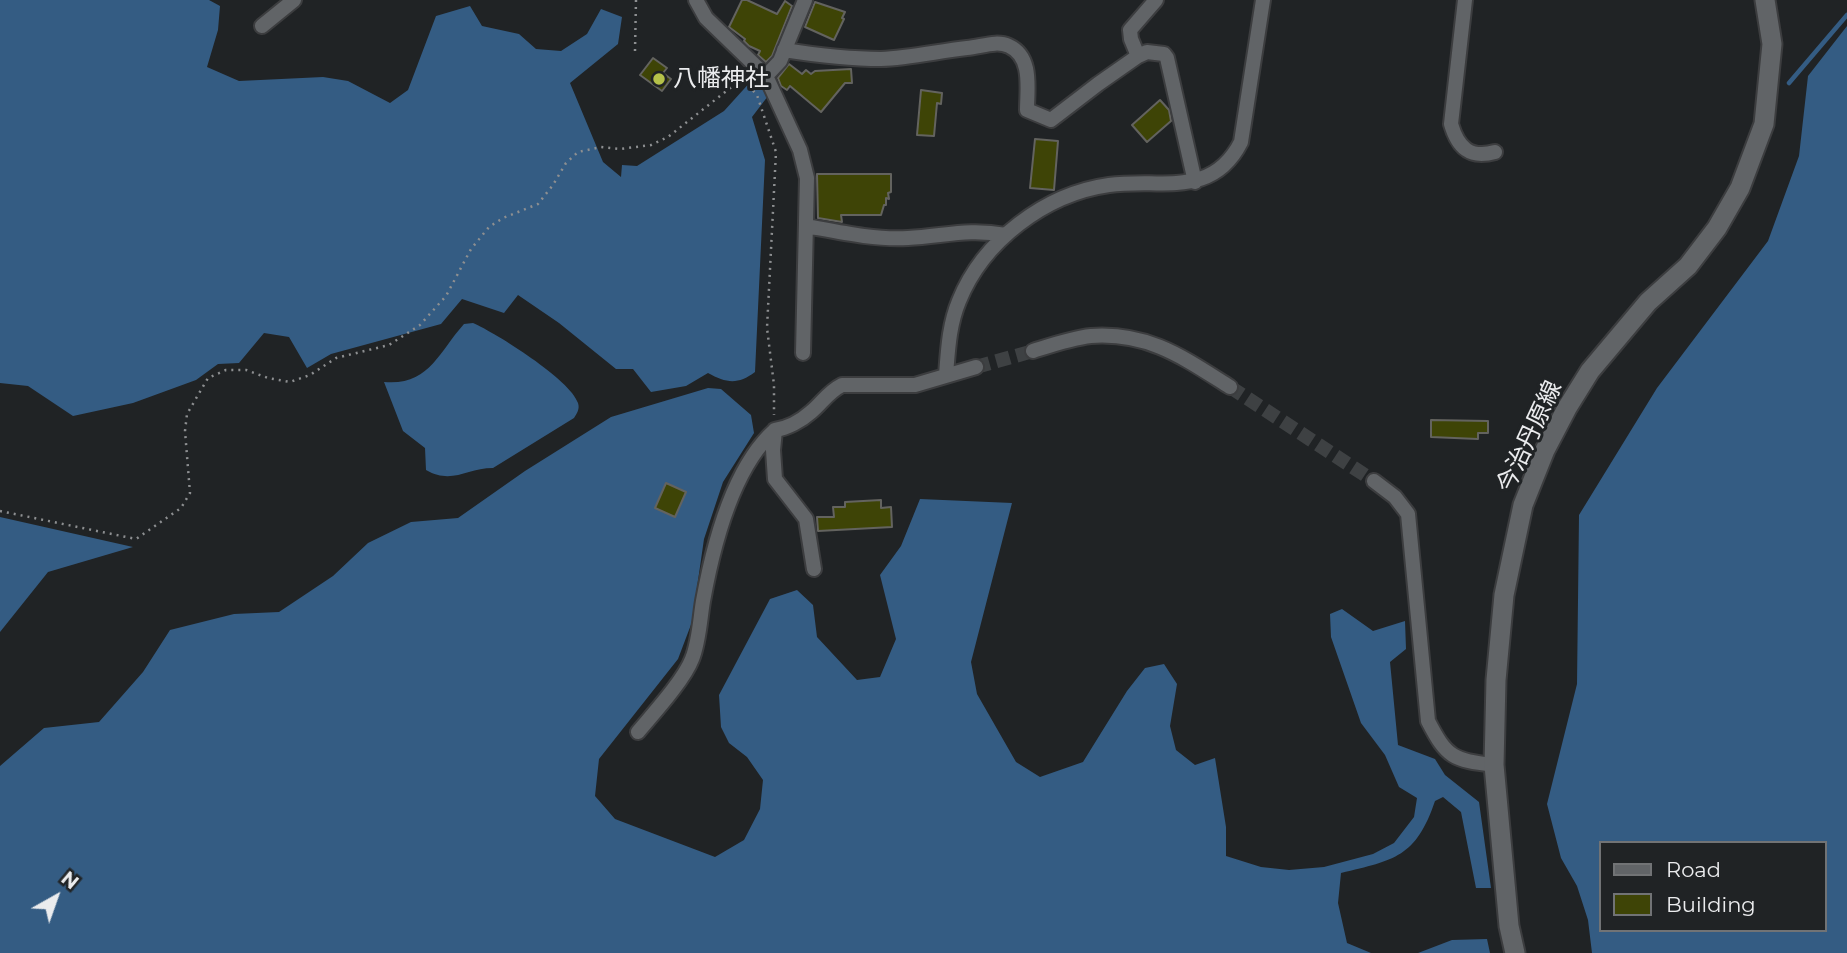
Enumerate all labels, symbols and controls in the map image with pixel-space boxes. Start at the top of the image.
place label: 八幡神社 [673,65,769,93]
marker: 八幡神社 [651,71,667,87]
street label: 今治丹原線 [1492,377,1568,497]
legend [1598,841,1826,932]
text: Road [1666,857,1721,882]
north arrow [21,862,91,932]
text: N [57,867,83,894]
text: Building [1666,892,1756,917]

